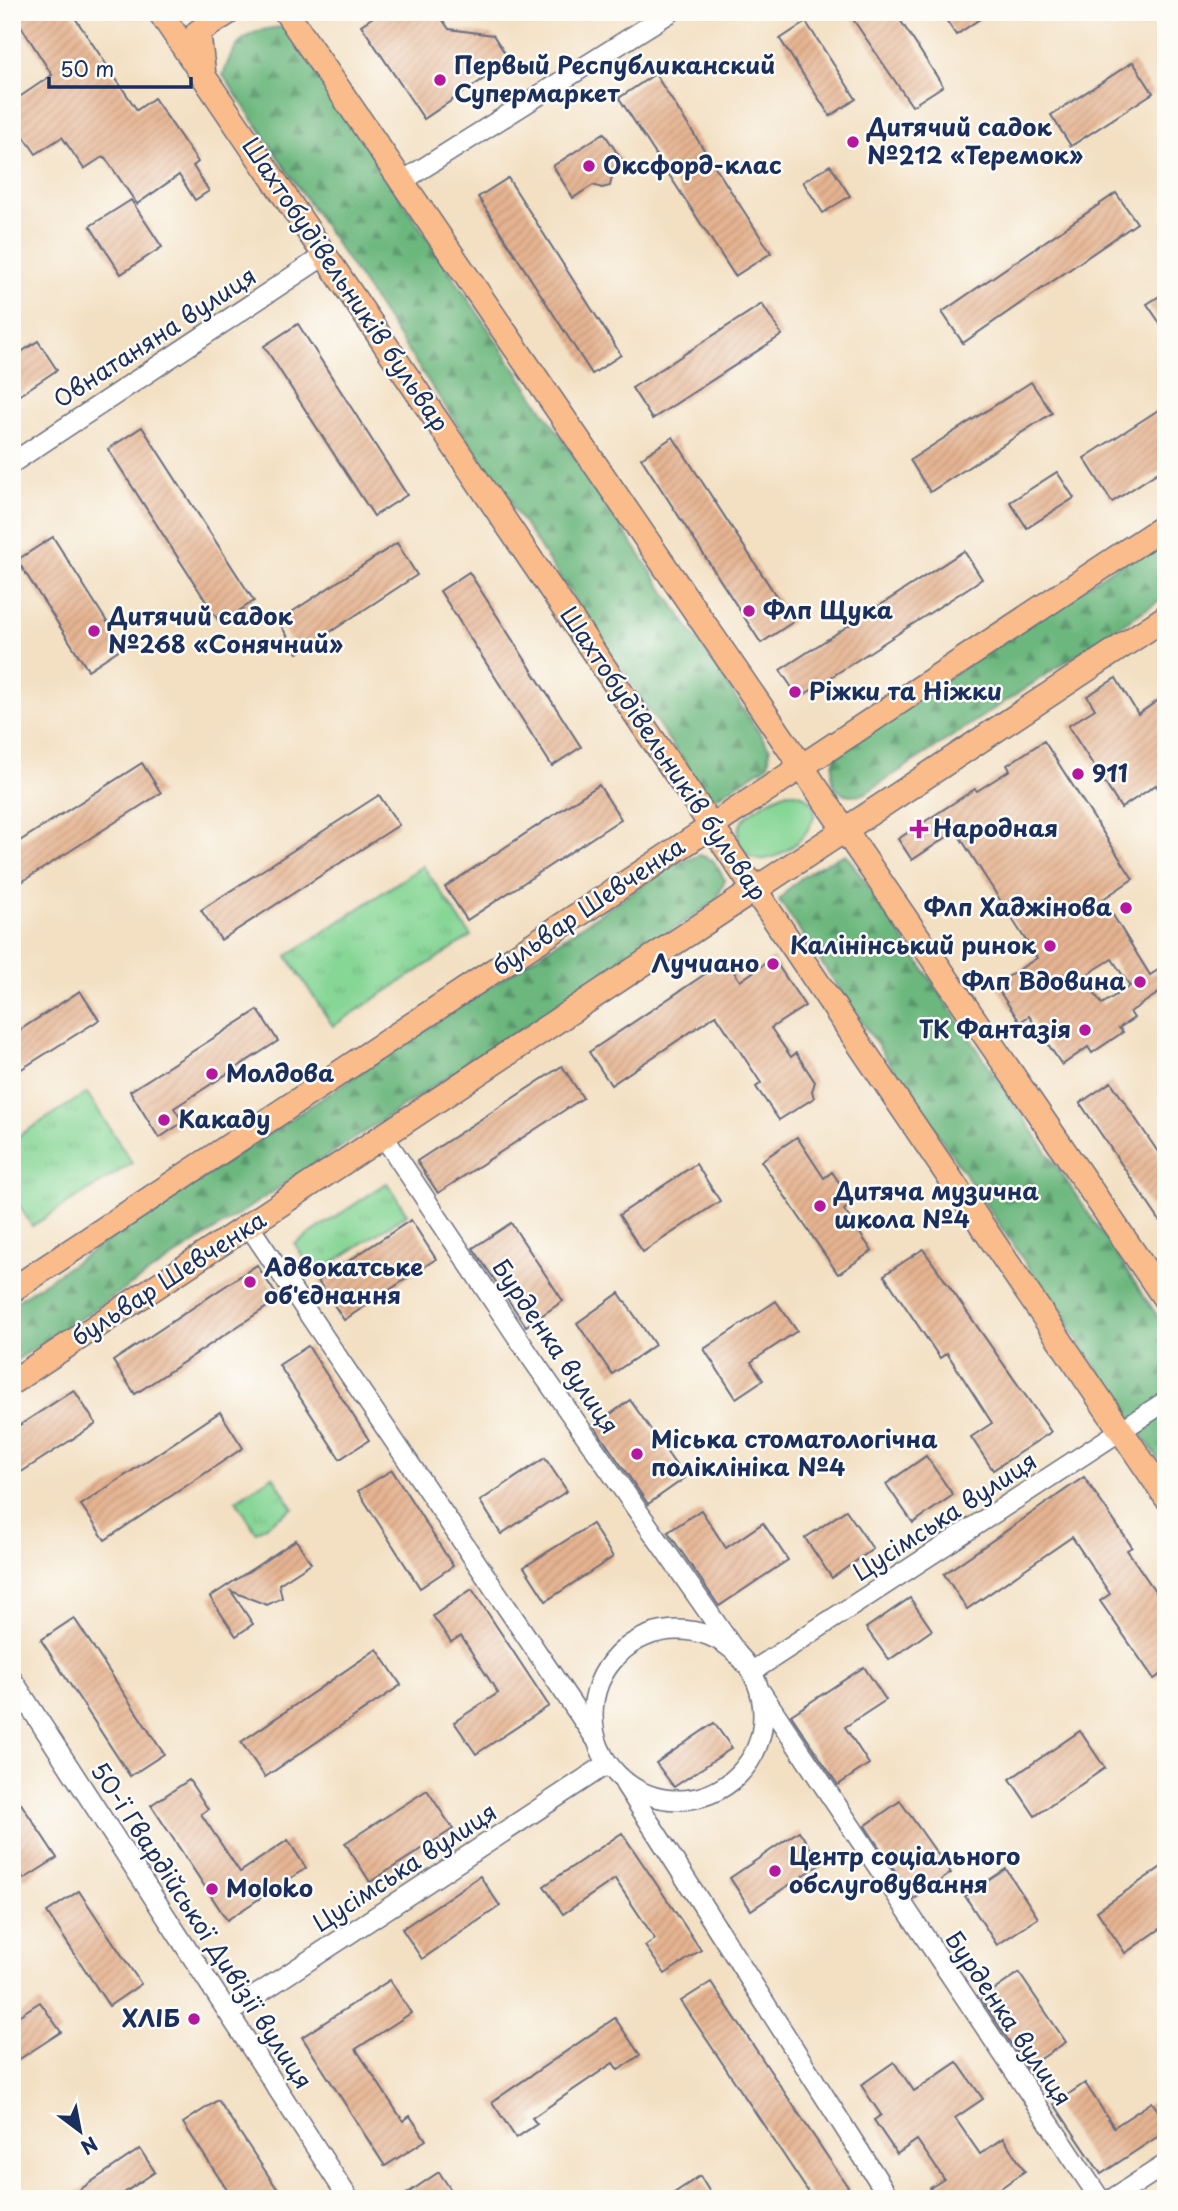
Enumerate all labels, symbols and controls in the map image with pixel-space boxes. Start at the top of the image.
scale bar [49,46,191,90]
place label: Первый Республиканский Супермаркет [454,46,775,110]
text: 50 m [60,52,114,84]
marker: Первый Республиканский Супермаркет [432,72,448,88]
place label: Дитячий садок №212 «Теремок» [866,108,1083,172]
street label: Шахтобудівельників бульвар [234,130,459,438]
marker: Дитячий садок №212 «Теремок» [845,134,861,150]
place label: Оксфорд-клас [603,146,782,182]
marker: Оксфорд-клас [581,158,597,174]
street label: Овнатаняна вулиця [45,257,263,416]
place label: Флп Щука [763,591,894,627]
place label: Дитячий садок №268 «Сонячний» [107,597,343,661]
street label: Шахтобудівельників бульвар [552,599,777,907]
marker: Флп Щука [741,603,757,619]
marker: Дитячий садок №268 «Сонячний» [86,623,102,639]
place label: Ріжки та Ніжки [809,672,1002,708]
marker: Ріжки та Ніжки [787,684,803,700]
place label: 911 [1092,754,1128,790]
marker: 911 [1070,766,1086,782]
place label: Народная [933,809,1058,845]
marker: Народная [911,821,927,837]
street label: бульвар Шевченка [484,827,691,983]
place label: Флп Хаджінова [924,888,1113,924]
marker: Флп Хаджінова [1118,900,1134,916]
place label: Калінінський ринок [790,926,1037,962]
marker: Калінінський ринок [1042,938,1058,954]
place label: Лучиано [651,944,759,980]
marker: Лучиано [765,956,781,972]
place label: Флп Вдовина [962,962,1126,998]
marker: Флп Вдовина [1132,974,1148,990]
place label: ТК Фантазія [919,1010,1071,1046]
marker: ТК Фантазія [1077,1022,1093,1038]
place label: Молдова [226,1054,335,1090]
marker: Молдова [204,1066,220,1082]
place label: Какаду [178,1100,270,1136]
marker: Какаду [156,1112,172,1128]
place label: Дитяча музична школа №4 [833,1172,1039,1236]
marker: Дитяча музична школа №4 [812,1198,828,1214]
street label: бульвар Шевченка [64,1201,272,1354]
place label: Адвокатське об'єднання [263,1248,423,1312]
street label: Бурденка вулиця [485,1251,629,1441]
marker: Адвокатське об'єднання [242,1274,258,1290]
place label: Міська стоматологічна поліклініка №4 [651,1420,938,1484]
street label: Цусімська вулиця [844,1442,1043,1589]
marker: Міська стоматологічна поліклініка №4 [629,1446,645,1462]
street label: 50-ї Гвардійської Дивізії вулиця [83,1754,322,2096]
street label: Цусімська вулиця [304,1793,503,1940]
place label: Центр соціального обслуговування [789,1837,1020,1901]
marker: Центр соціального обслуговування [767,1863,783,1879]
place label: Moloko [226,1869,313,1905]
marker: Moloko [204,1881,220,1897]
street label: Бурденка вулиця [938,1923,1082,2113]
place label: ХЛІБ [122,1999,180,2035]
marker: ХЛІБ [186,2011,202,2027]
north arrow [46,2096,116,2166]
text: N [76,2130,103,2162]

